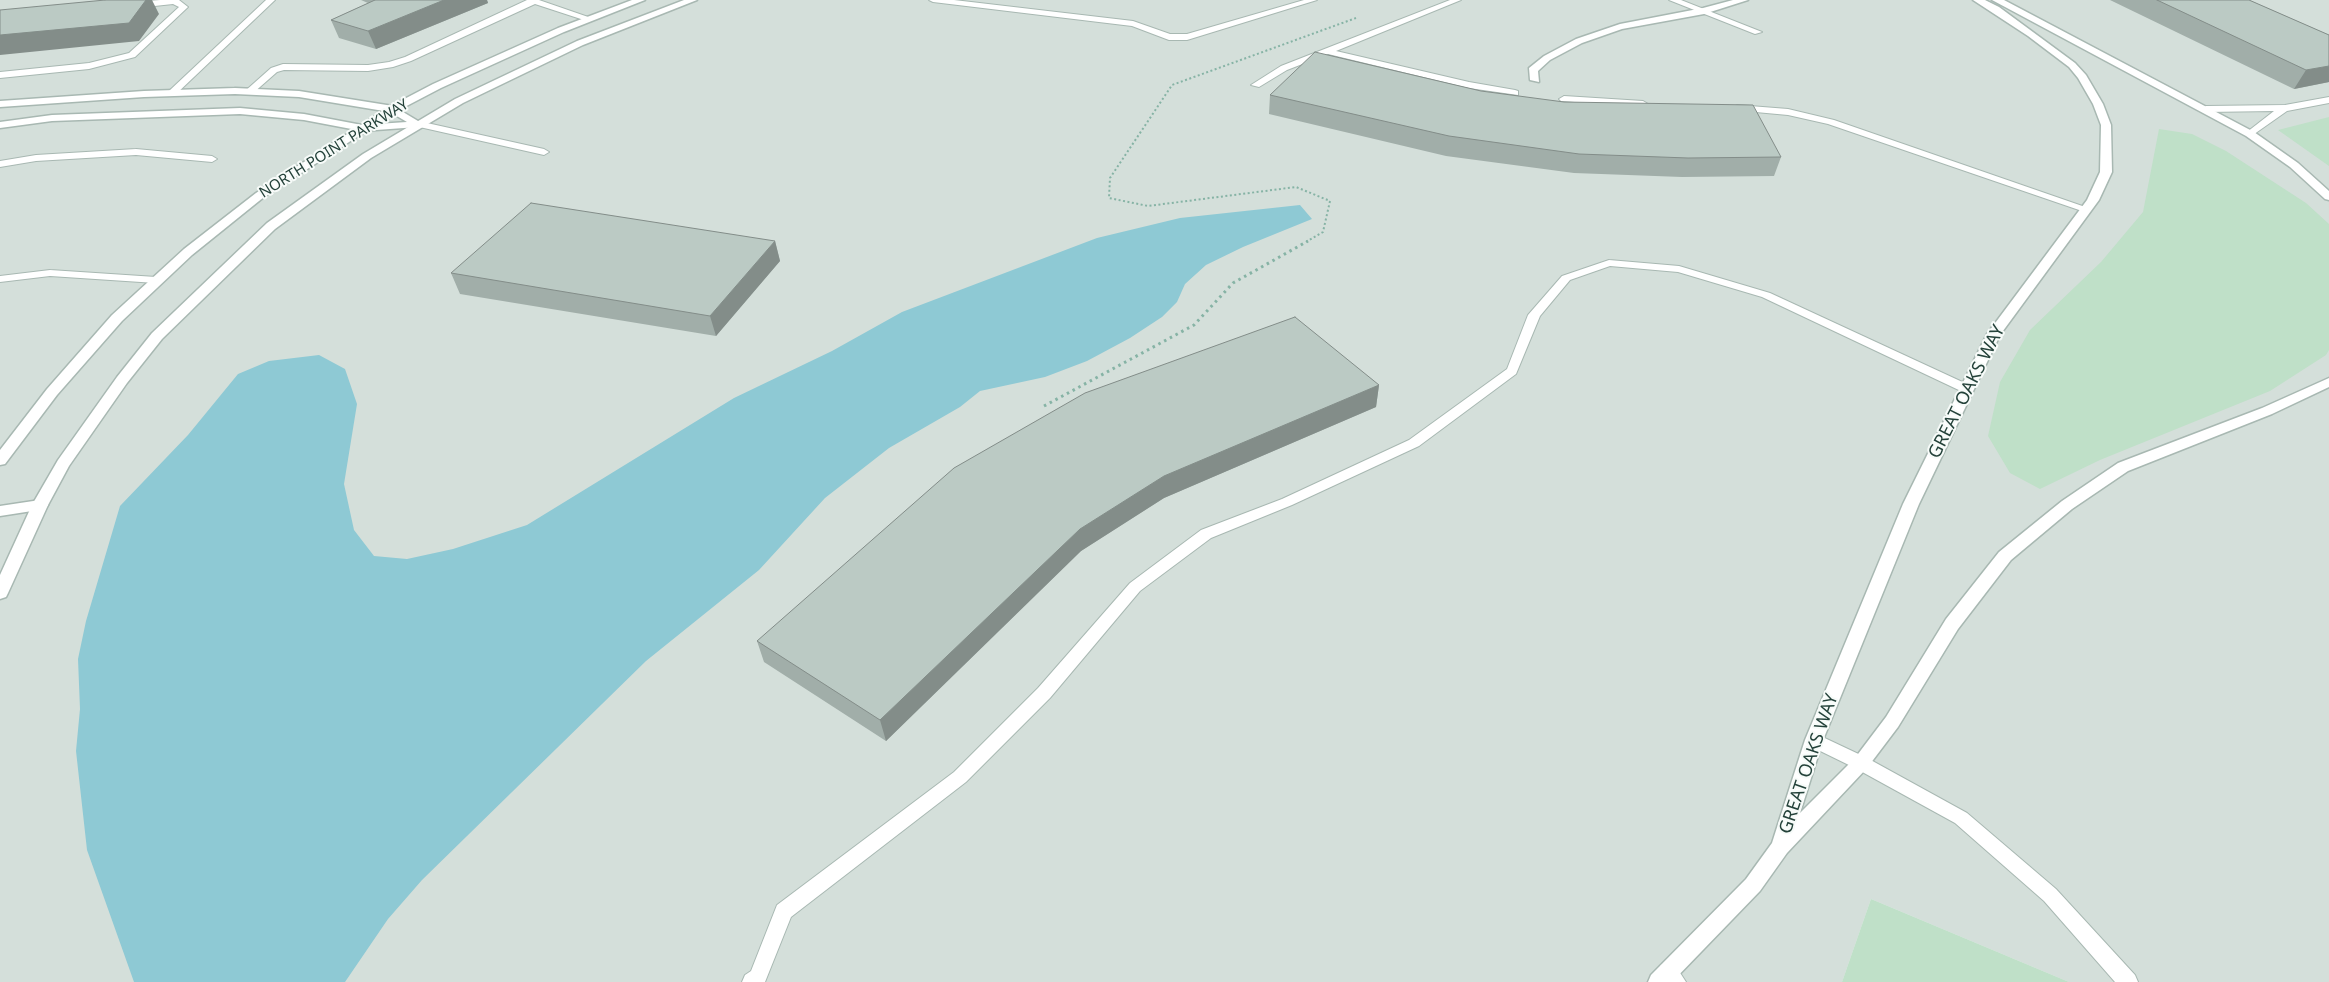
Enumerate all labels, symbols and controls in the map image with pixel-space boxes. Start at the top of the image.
street label: NORTH POINT PARKWAY [256,96,412,202]
street label: GREAT OAKS WAY [1924,322,2010,462]
street label: GREAT OAKS WAY [1775,691,1843,837]

